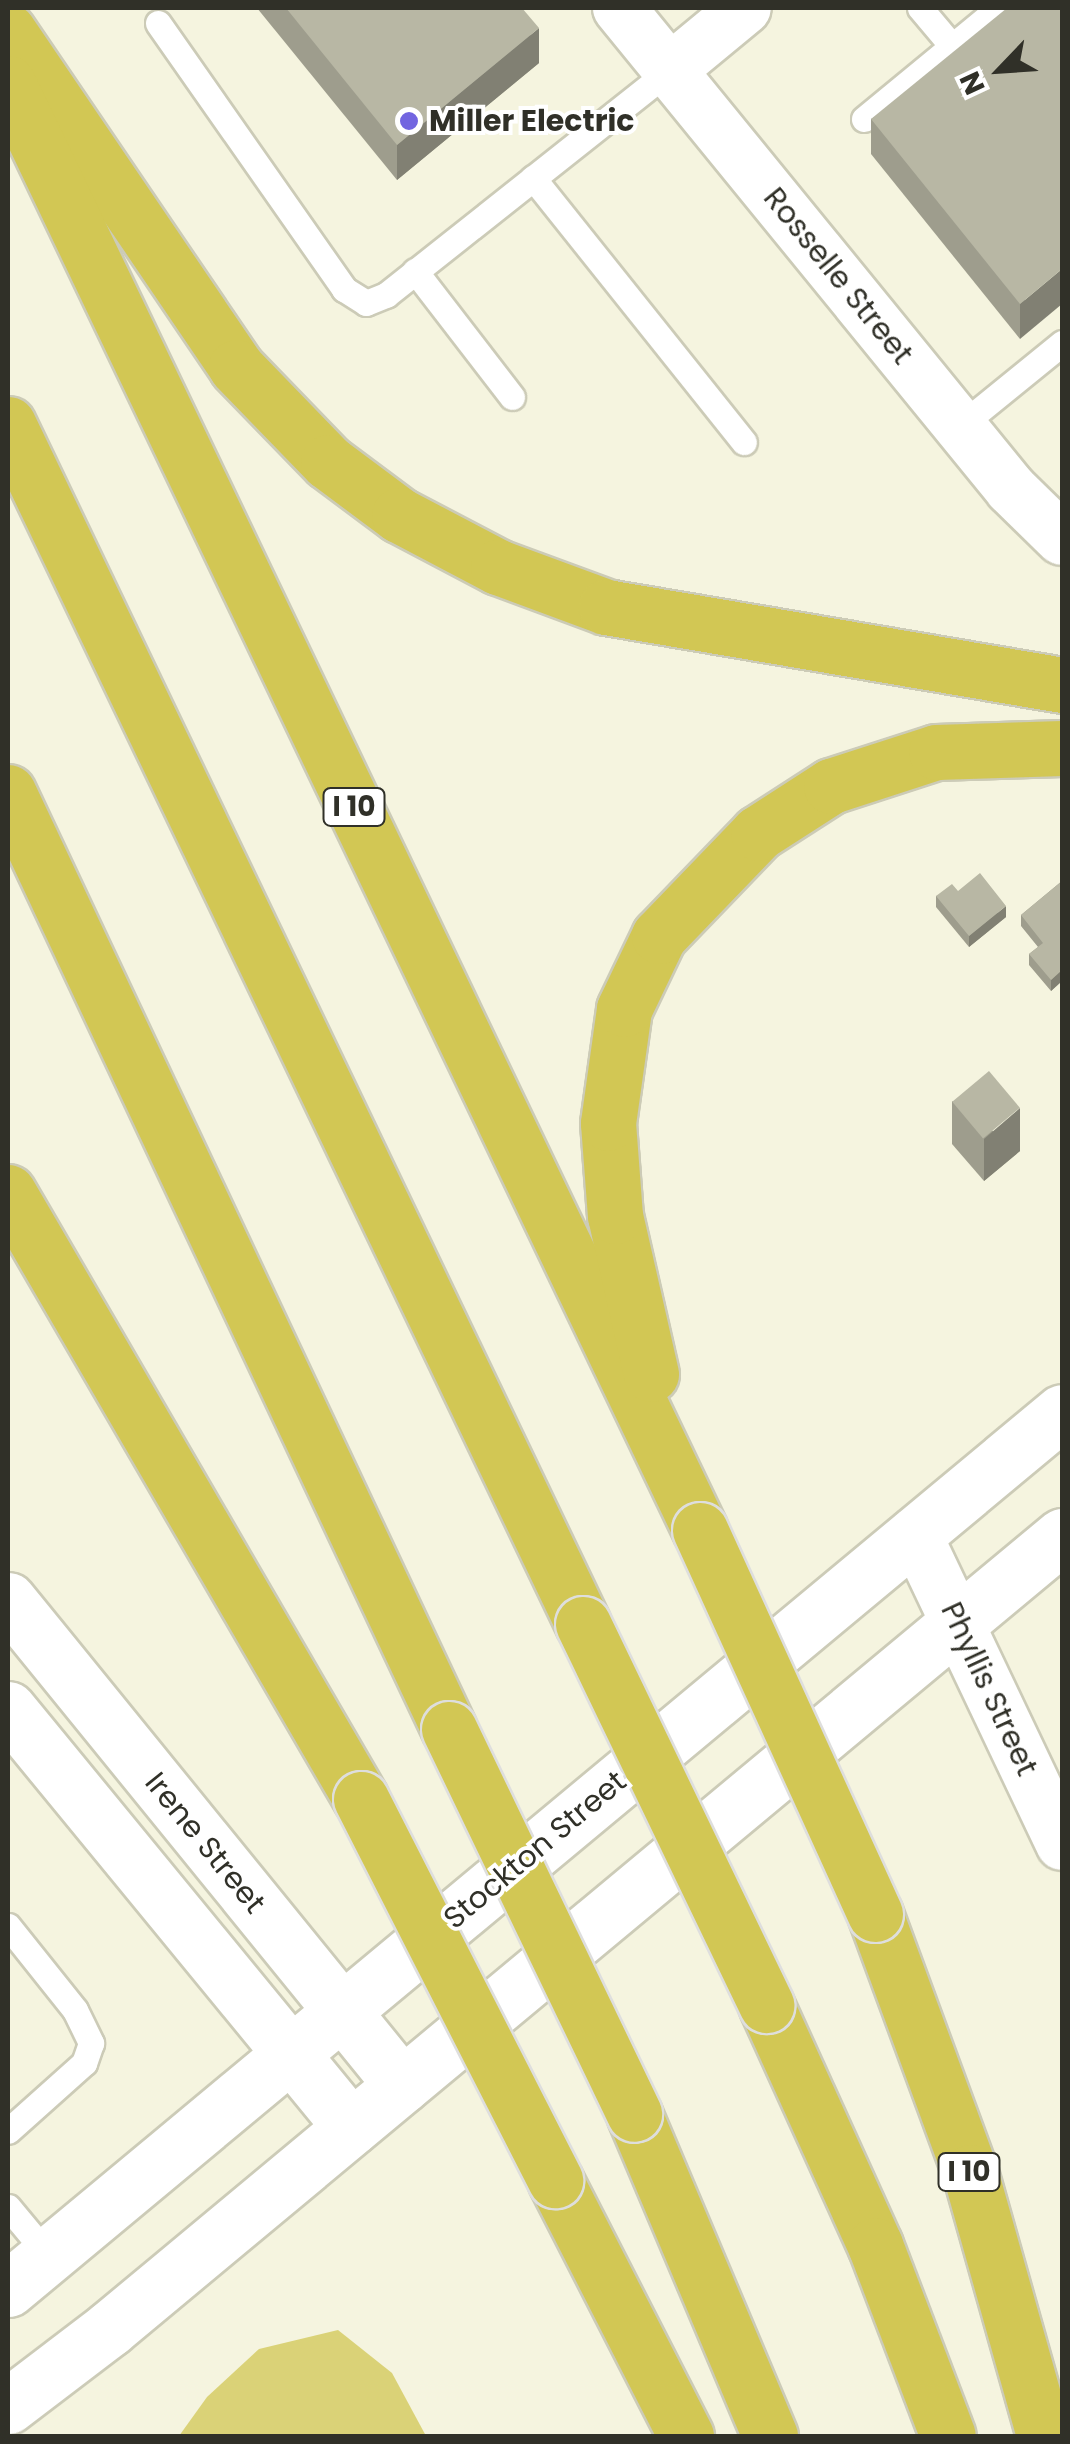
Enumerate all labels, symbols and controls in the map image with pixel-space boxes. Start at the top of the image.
north arrow [950,20,1050,120]
text: N [950,65,994,101]
place label: Miller Electric [429,103,634,139]
marker: Miller Electric [398,110,420,132]
street label: Rosselle Street [756,181,920,371]
road number: I 10 [322,784,386,830]
street label: Phyllis Street [933,1597,1045,1781]
street label: Stockton Street [437,1763,633,1937]
street label: Irene Street [137,1765,273,1921]
road number: I 10 [936,2149,1002,2195]

